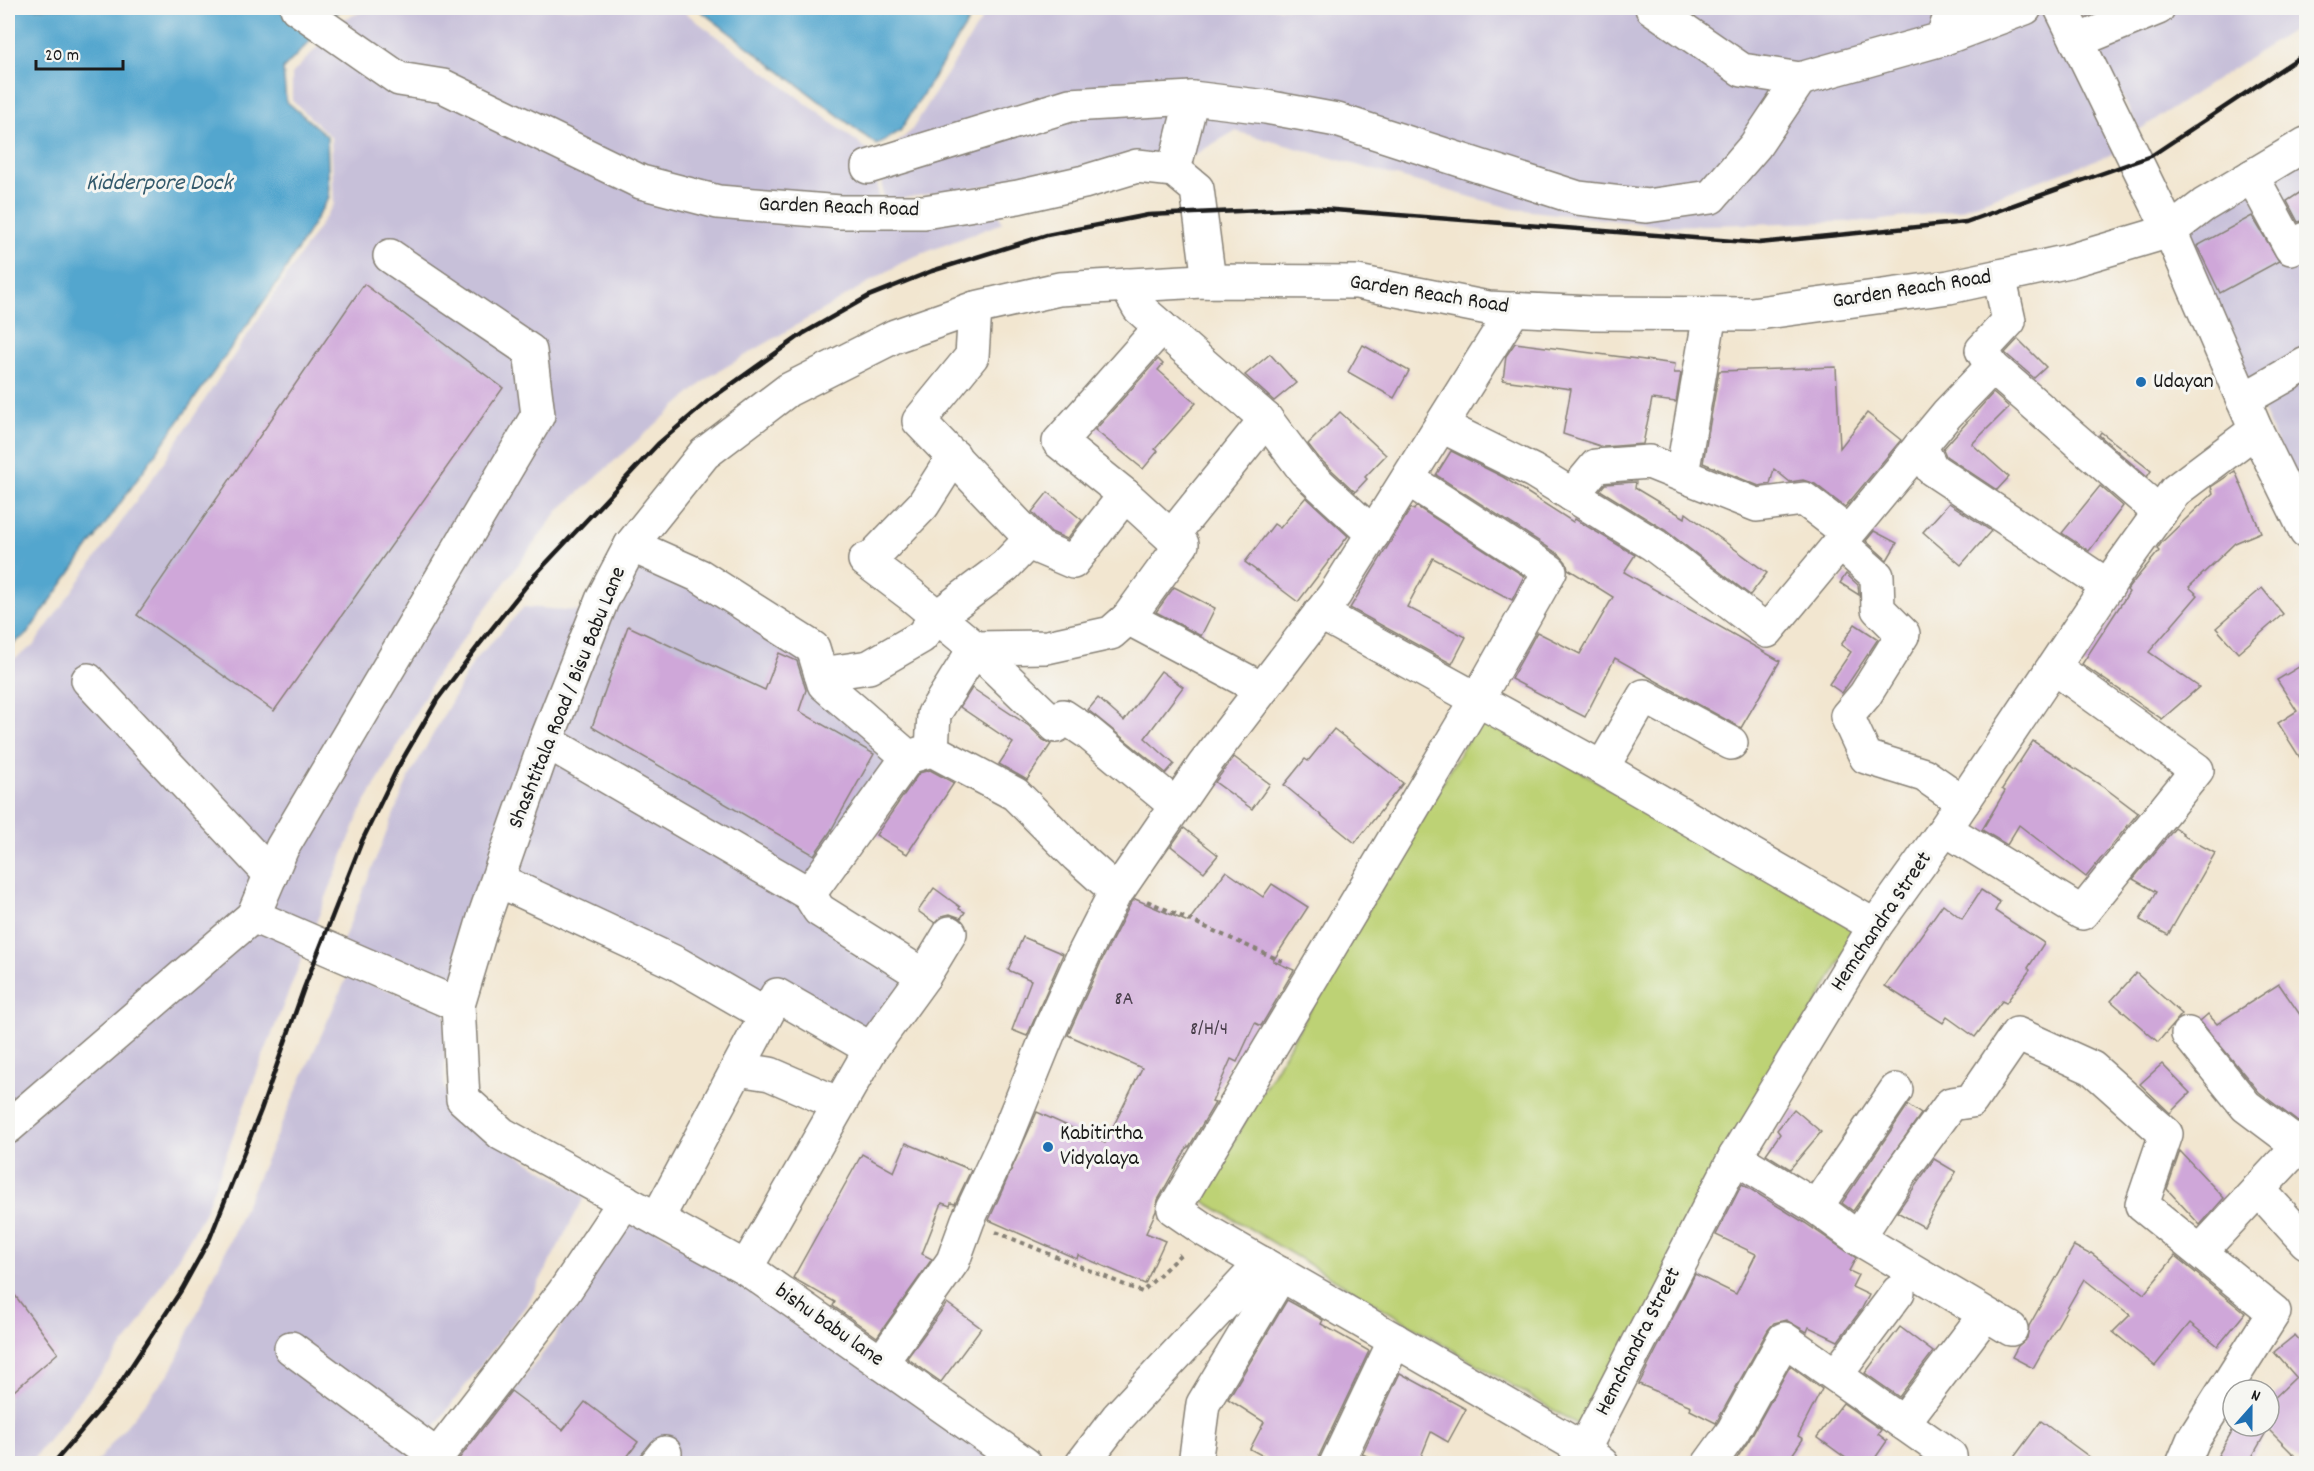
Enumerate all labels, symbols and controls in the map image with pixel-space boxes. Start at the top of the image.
scale bar [36,33,123,71]
text: 20 m [45,44,79,69]
water label: Kidderpore Dock [86,167,235,201]
street label: Garden Reach Road [758,190,920,226]
street label: Garden Reach Road [1830,262,1994,318]
street label: Garden Reach Road [1347,267,1511,323]
place label: Udayan [2153,367,2214,398]
marker: Udayan [2134,375,2148,389]
street label: Shashtitala Road / Bisu Babu Lane [501,562,635,834]
street label: Hemchandra Street [1824,846,1940,998]
house number: 8A [1115,986,1134,1014]
house number: 8/H/4 [1190,1016,1228,1044]
place label: Kabitirtha Vidyalaya [1060,1119,1144,1175]
marker: Kabitirtha Vidyalaya [1041,1140,1055,1154]
street label: Hemchandra Street [1588,1262,1690,1422]
street label: bishu babu lane [768,1277,890,1375]
north arrow [2221,1378,2281,1438]
text: N [2248,1384,2263,1409]

